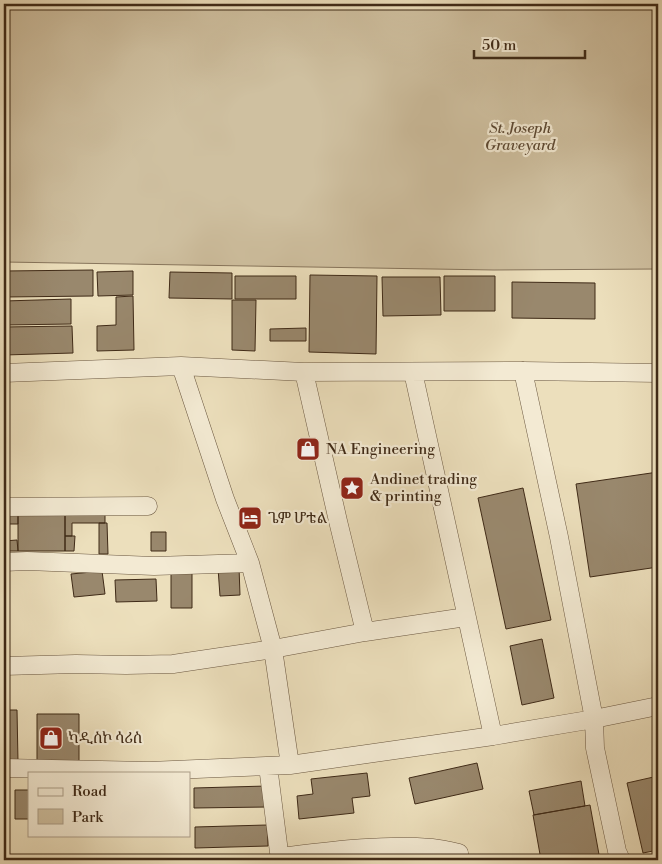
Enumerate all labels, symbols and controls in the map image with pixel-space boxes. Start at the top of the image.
scale bar [474,28,586,60]
text: 50 m [482,36,516,55]
park label: St. Joseph Graveyard [485,119,556,155]
shop icon: NA Engineering [295,436,321,462]
place label: NA Engineering [326,440,435,459]
place label: Andinet trading & printing [369,470,477,506]
place icon: Andinet trading & printing [339,475,365,501]
hotel icon: ጌም ሆቴል [237,505,263,531]
place label: ጌም ሆቴል [268,509,328,528]
shop icon: ካዲስኮ ሳሪስ [38,725,64,751]
place label: ካዲስኮ ሳሪስ [68,729,142,748]
legend [28,772,190,836]
text: Road [72,782,107,801]
text: Park [72,808,104,827]

